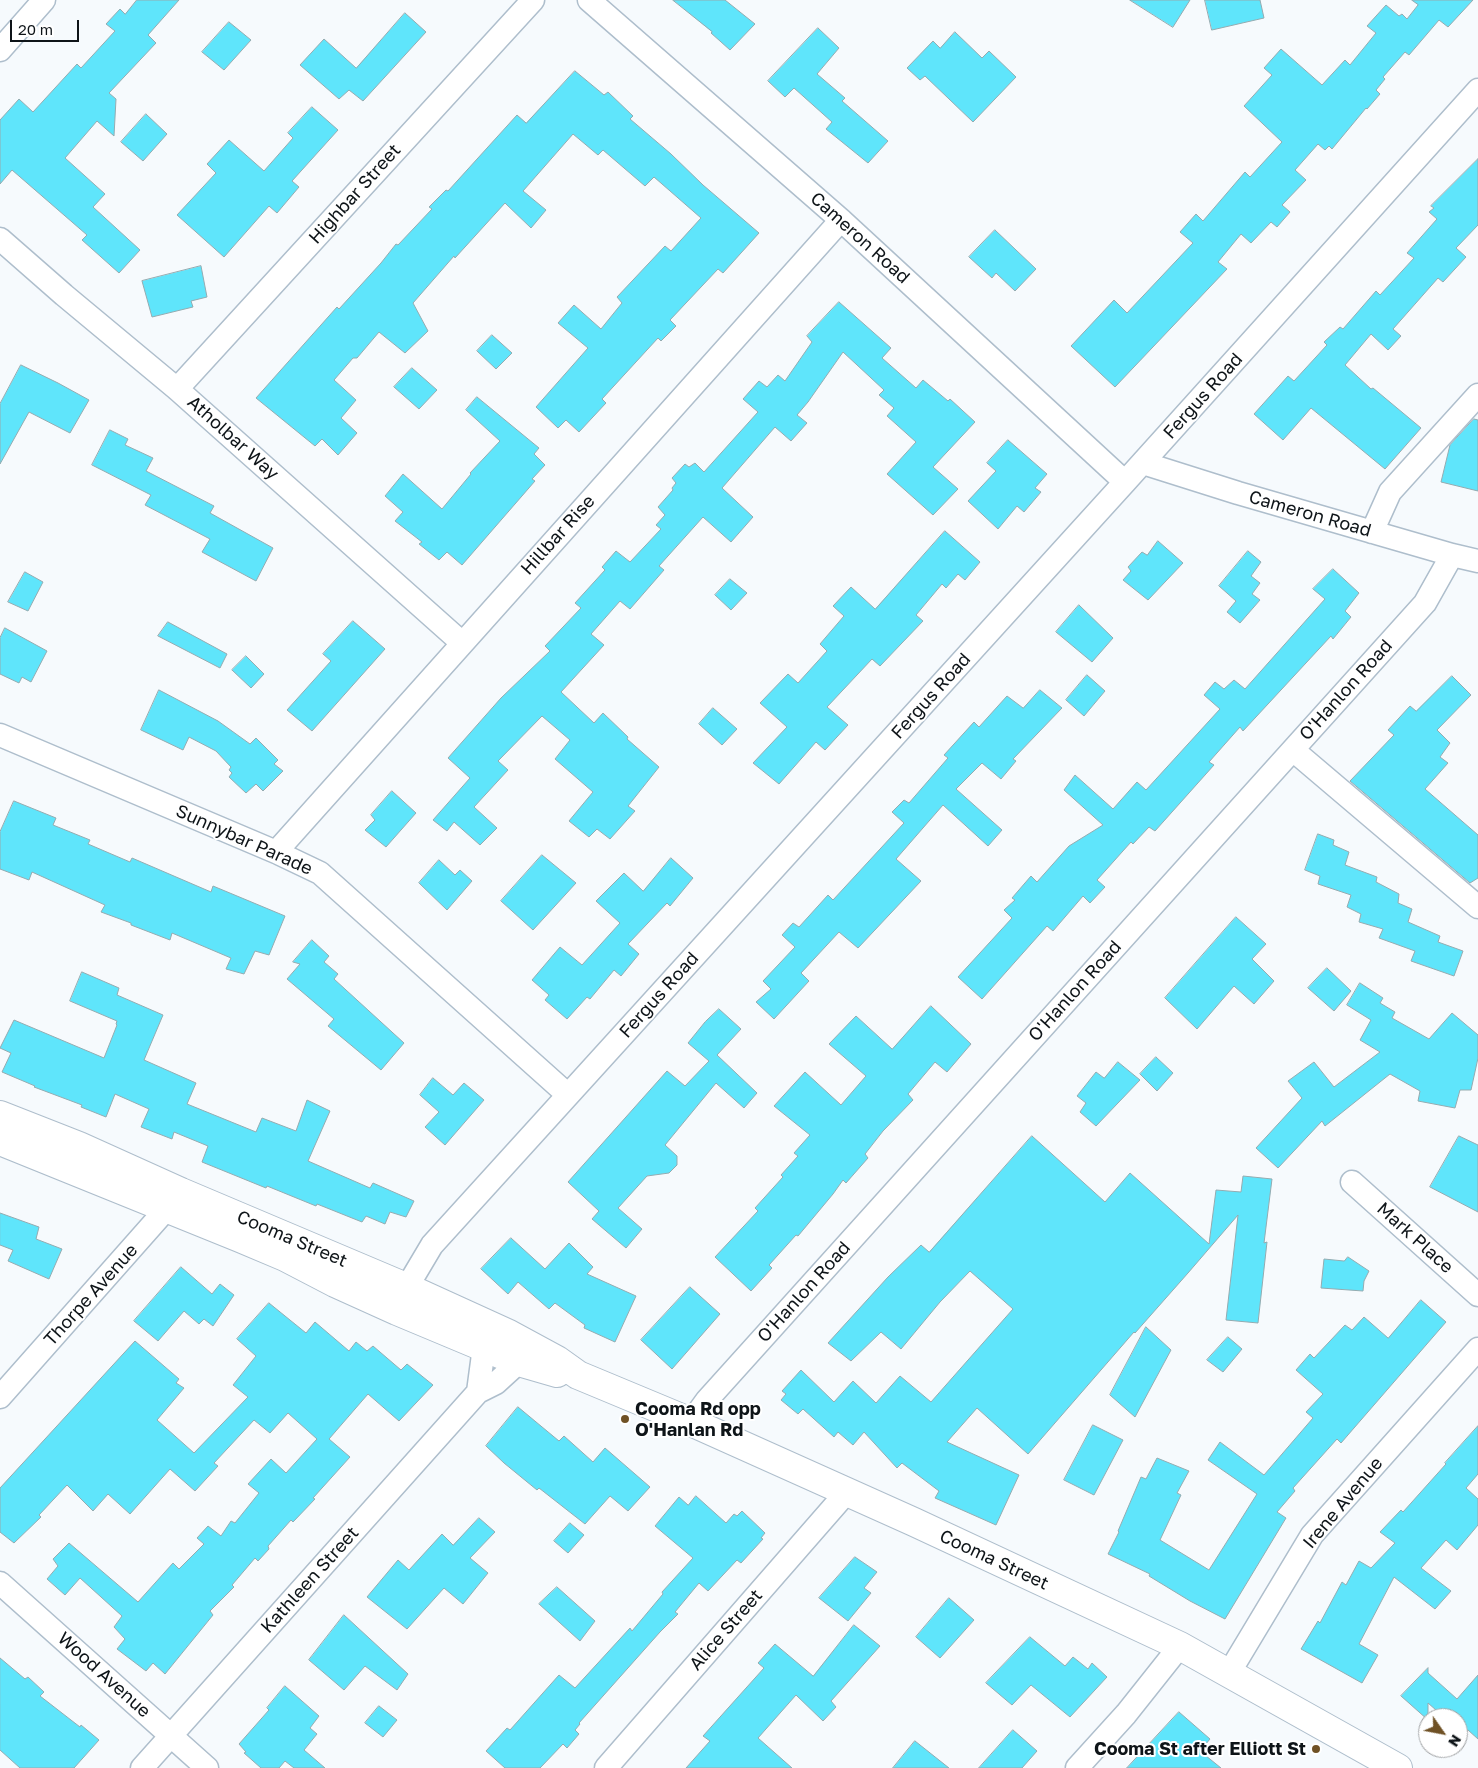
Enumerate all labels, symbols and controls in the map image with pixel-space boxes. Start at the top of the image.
scale bar [12,10,81,42]
text: 20 m [18,20,53,38]
street label: Highbar Street [305,140,405,248]
street label: Cameron Road [806,188,914,288]
street label: Fergus Road [1159,349,1247,443]
street label: Atholbar Way [183,391,283,485]
street label: Cameron Road [1246,486,1374,542]
street label: Hillbar Rise [517,491,599,579]
street label: O'Hanlon Road [1295,635,1397,745]
street label: Fergus Road [887,649,975,743]
street label: Sunnybar Parade [172,800,316,880]
street label: O'Hanlon Road [1024,936,1126,1046]
street label: Fergus Road [615,948,703,1042]
street label: Mark Place [1372,1198,1458,1278]
street label: Cooma Street [234,1206,350,1272]
street label: O'Hanlon Road [753,1237,855,1347]
street label: Thorpe Avenue [40,1240,142,1350]
place label: Cooma Rd opp O'Hanlan Rd [635,1398,761,1440]
marker: Cooma Rd opp O'Hanlan Rd [619,1413,631,1425]
street label: Irene Avenue [1299,1453,1387,1553]
street label: Kathleen Street [257,1522,363,1638]
street label: Cooma Street [936,1525,1052,1595]
street label: Alice Street [685,1585,767,1675]
street label: Wood Avenue [53,1628,155,1722]
north arrow [1418,1708,1468,1758]
text: N [1445,1732,1465,1750]
place label: Cooma St after Elliott St [1094,1738,1306,1760]
marker: Cooma St after Elliott St [1310,1743,1322,1755]

